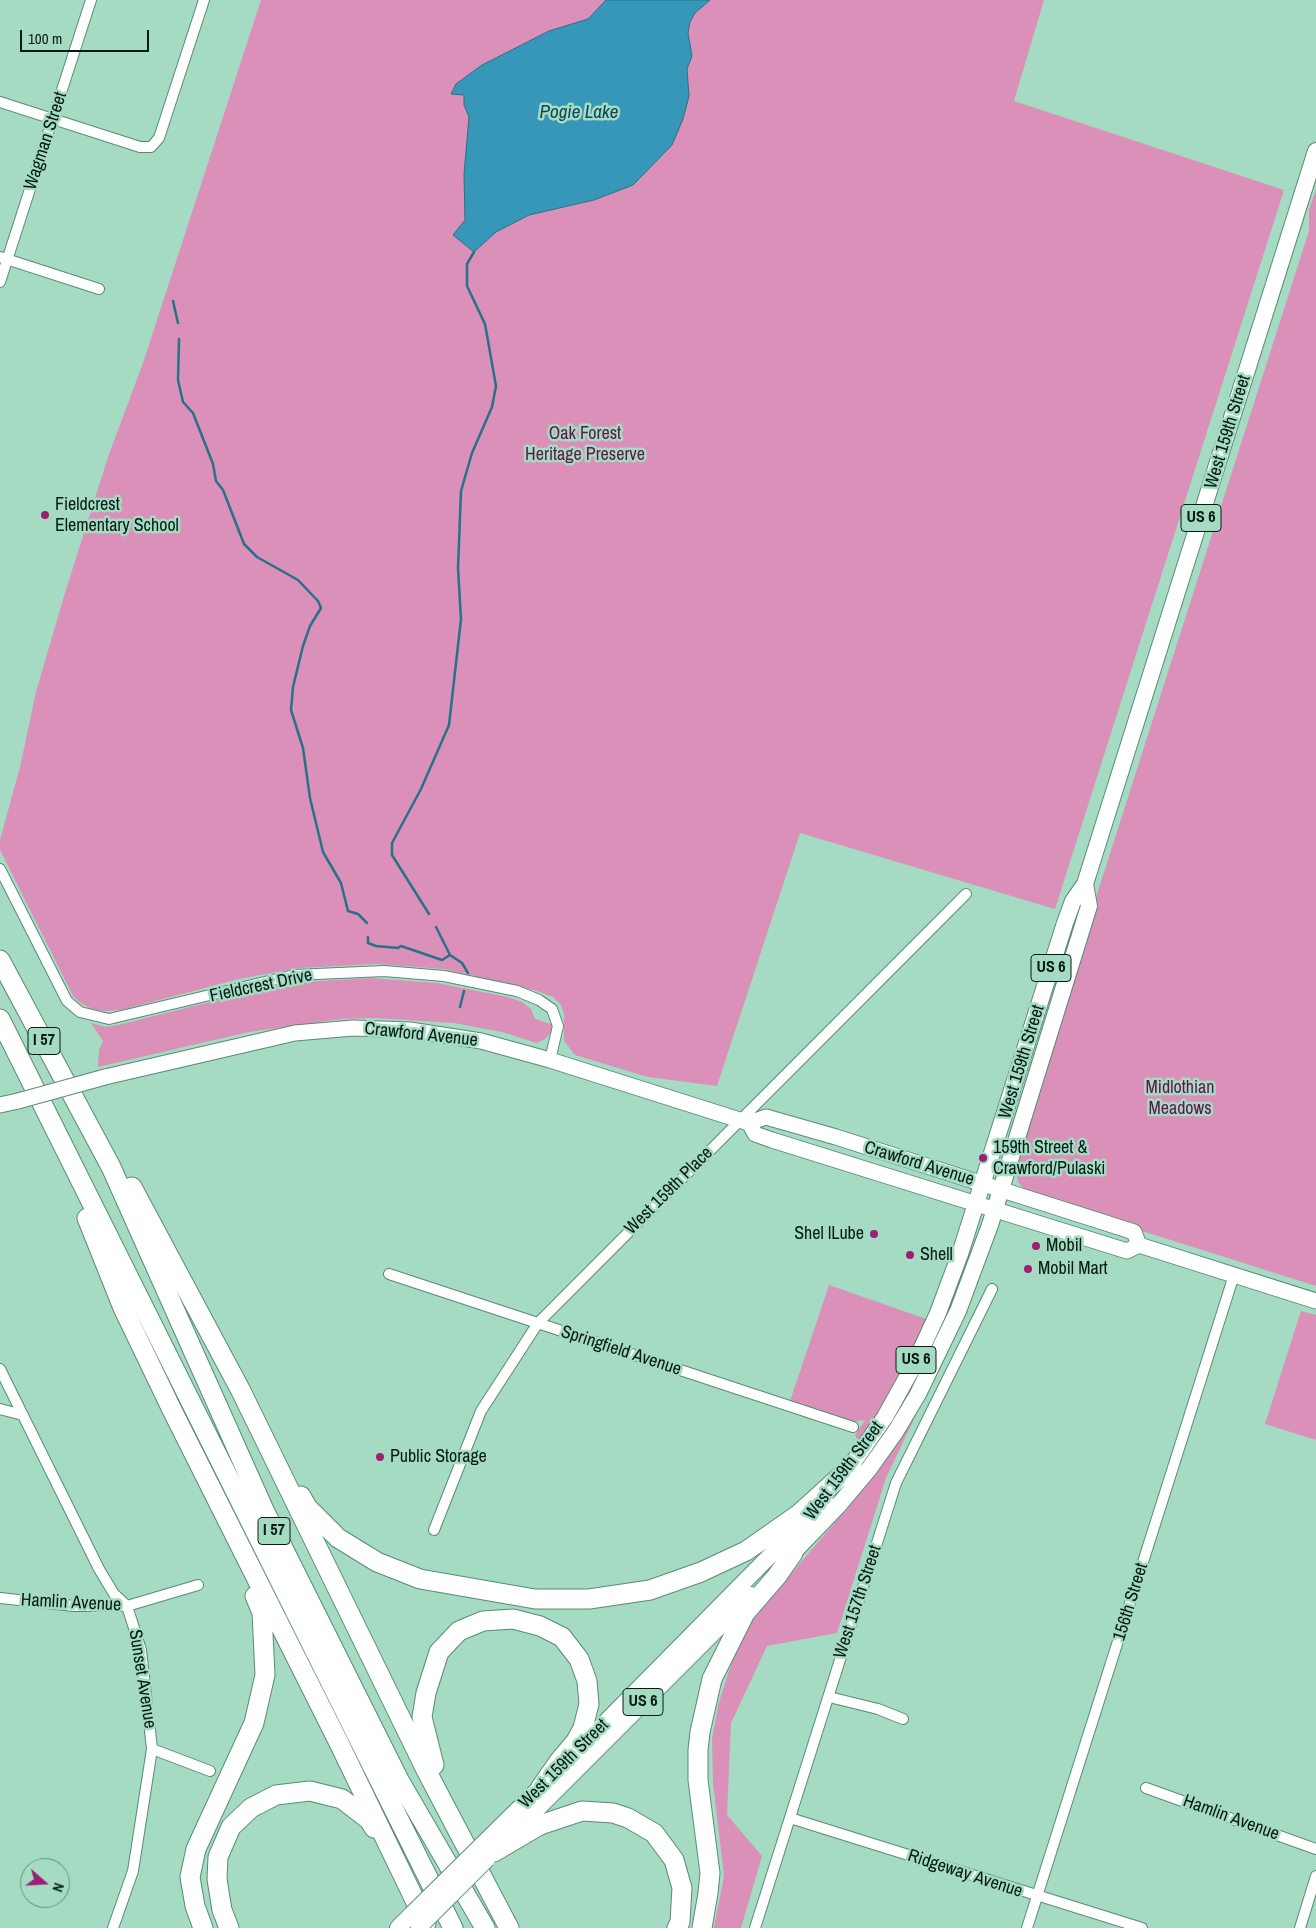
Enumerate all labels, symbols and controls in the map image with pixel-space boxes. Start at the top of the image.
scale bar [22,20,151,52]
text: 100 m [28,28,62,49]
street label: Wagman Street [20,89,72,193]
water label: Pogie Lake [540,102,618,124]
street label: West 159th Street [1200,372,1256,492]
park label: Oak Forest Heritage Preserve [525,423,645,466]
place label: Fieldcrest Elementary School [55,494,179,536]
road number: US 6 [1181,504,1221,532]
marker: Fieldcrest Elementary School [39,509,51,521]
road number: US 6 [1031,954,1071,981]
street label: Fieldcrest Drive [208,965,314,1007]
street label: West 159th Street [994,1002,1050,1122]
street label: Crawford Avenue [363,1018,479,1052]
road number: I 57 [28,1028,60,1054]
park label: Midlothian Meadows [1146,1077,1214,1120]
street label: Crawford Avenue [861,1137,977,1191]
place label: 159th Street & Crawford/Pulaski [993,1137,1105,1180]
street label: West 159th Place [621,1143,717,1239]
marker: 159th Street & Crawford/Pulaski [977,1152,989,1164]
place label: Shel lLube [794,1223,864,1245]
marker: Shel lLube [868,1228,880,1240]
place label: Mobil [1046,1235,1082,1257]
marker: Mobil [1030,1240,1042,1252]
place label: Shell [920,1244,953,1266]
marker: Shell [904,1249,916,1261]
place label: Mobil Mart [1038,1258,1108,1280]
marker: Mobil Mart [1022,1263,1034,1275]
street label: Springfield Avenue [558,1321,684,1381]
road number: US 6 [896,1346,936,1374]
street label: West 159th Street [800,1417,888,1525]
place label: Public Storage [390,1446,487,1468]
marker: Public Storage [374,1451,386,1463]
road number: I 57 [258,1518,290,1544]
street label: West 157th Street [830,1543,886,1661]
street label: 156th Street [1109,1560,1153,1644]
street label: Hamlin Avenue [20,1590,122,1616]
street label: Sunset Avenue [124,1628,160,1730]
road number: US 6 [623,1688,663,1715]
street label: West 159th Street [515,1715,613,1813]
street label: Hamlin Avenue [1180,1791,1282,1845]
street label: Ridgeway Avenue [905,1845,1025,1903]
north arrow [20,1858,70,1908]
text: N [48,1881,68,1894]

